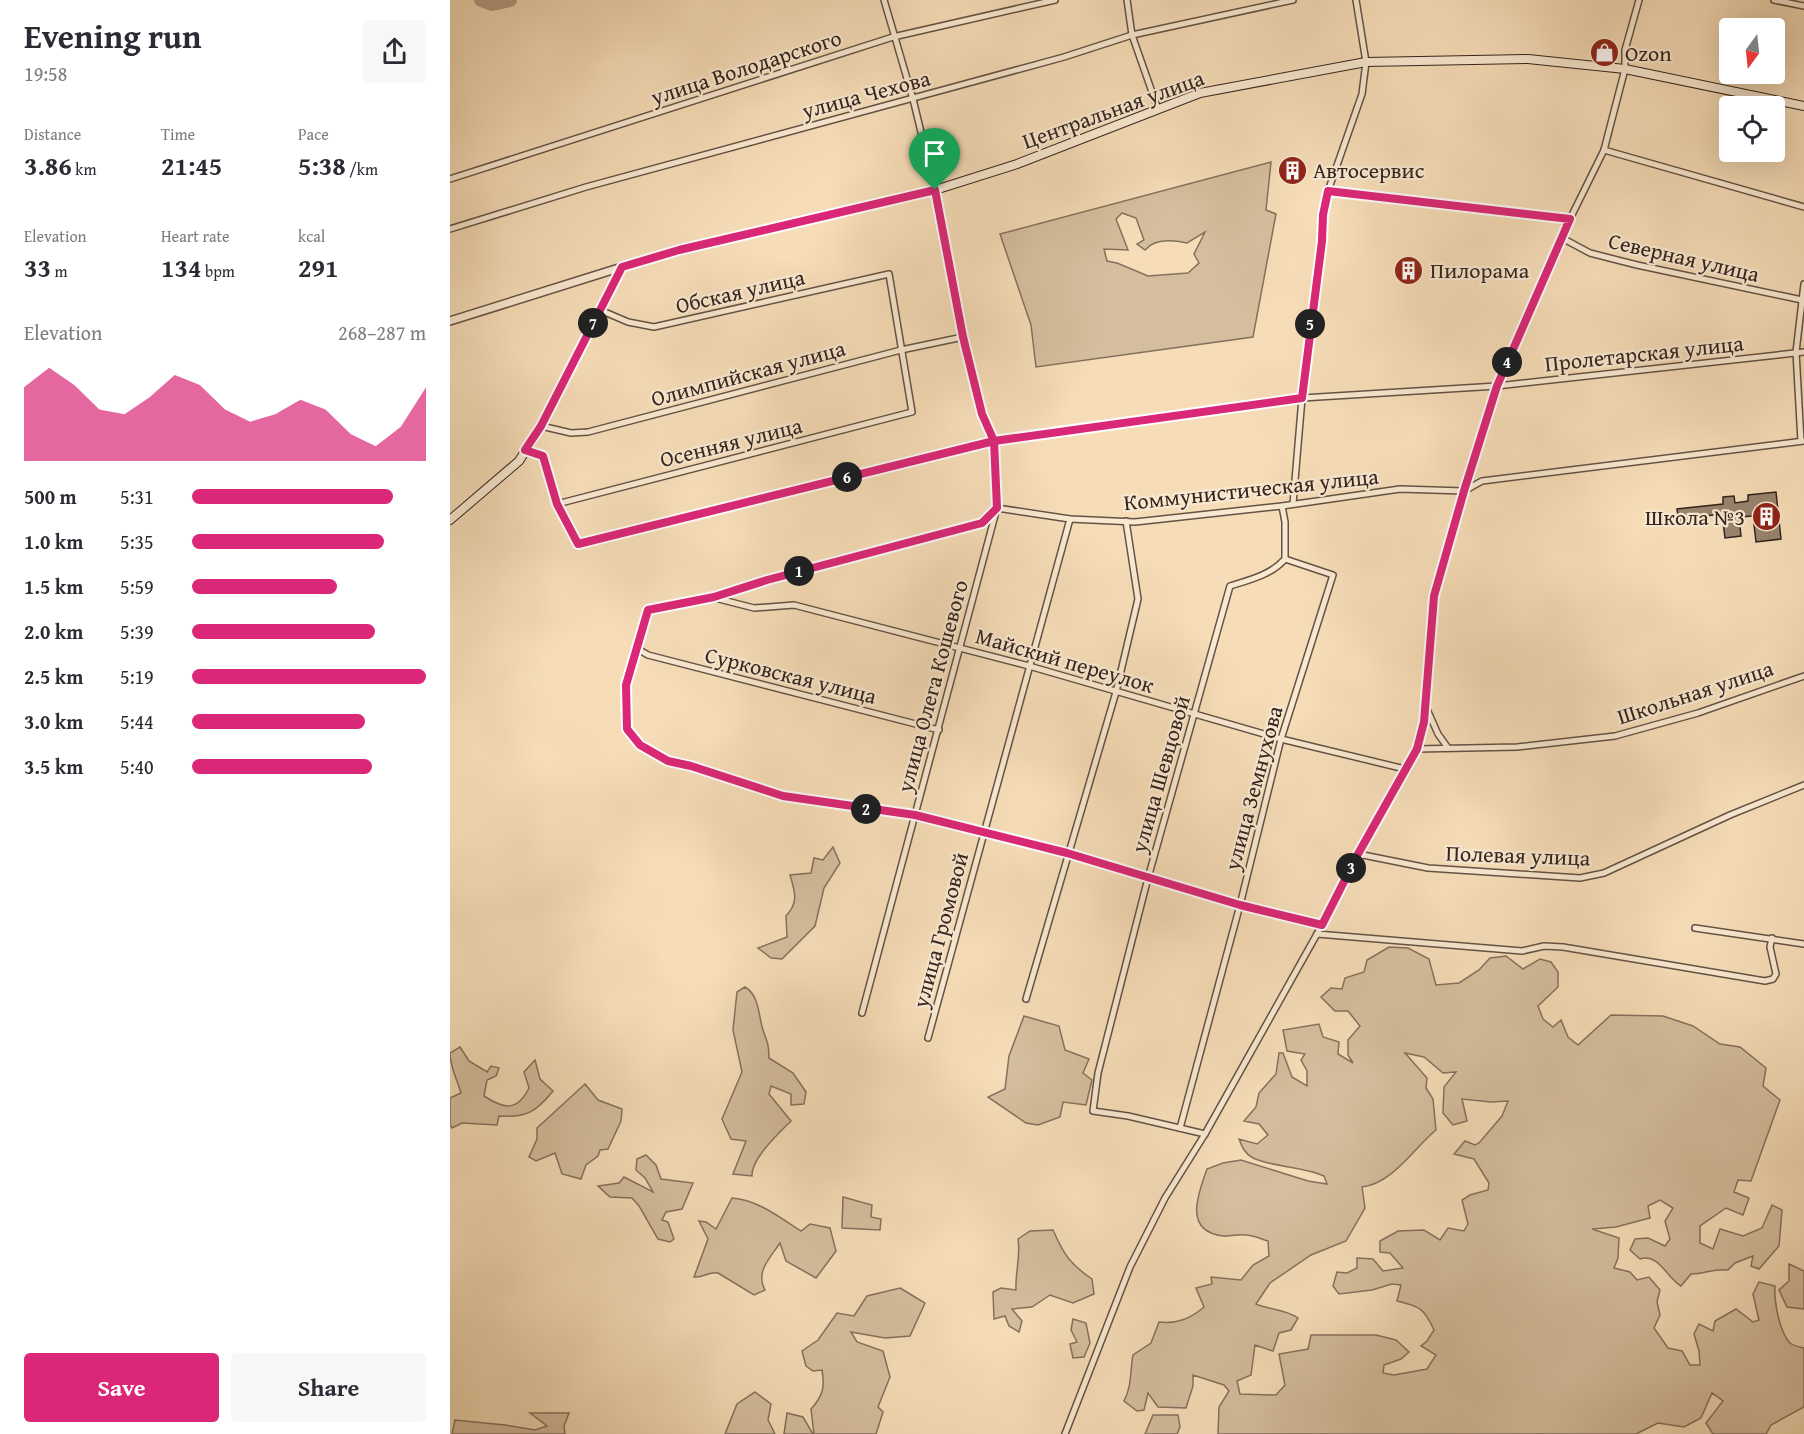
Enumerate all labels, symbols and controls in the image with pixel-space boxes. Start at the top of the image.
text: Evening run [24,12,201,60]
north arrow [1719,18,1785,84]
map controls [1719,18,1785,162]
button: share [363,20,426,83]
street label: улица Володарского [646,21,845,113]
shop icon: Ozon [1588,37,1620,69]
place label: Ozon [1625,37,1672,69]
text: 19:58 [24,59,67,88]
street label: улица Чехова [797,61,934,127]
street label: Центральная улица [1018,61,1209,157]
button: locate [1719,96,1785,162]
text: Distance [24,122,81,146]
text: Time [161,122,195,146]
text: Pace [298,122,329,146]
pin [909,128,960,190]
icon: arrive [918,137,951,170]
text: 3.86 [24,146,72,185]
text: 21:45 [161,146,222,185]
text: 5:38 [298,146,346,185]
building icon: Автосервис [1276,154,1308,186]
place label: Автосервис [1313,154,1425,186]
text: km [72,157,96,181]
text: /km [346,157,378,181]
text: Elevation [24,224,87,248]
text: Heart rate [161,224,230,248]
text: kcal [298,224,325,248]
street label: Северная улица [1605,224,1763,290]
text: 33 [24,248,51,287]
text: 134 [161,248,201,287]
text: 291 [298,248,338,287]
building icon: Пилорама [1393,254,1425,286]
place label: Пилорама [1430,254,1530,286]
text: m [51,259,68,283]
text: bpm [201,259,235,283]
street label: Обская улица [672,260,808,321]
pin: 7 [578,308,608,338]
pin: 5 [1295,309,1325,339]
text: 7 [589,311,597,335]
text: 5 [1306,312,1314,336]
text: Elevation [24,318,102,347]
text: 268–287 m [338,318,426,347]
street label: Пролетарская улица [1543,327,1746,379]
street label: Олимпийская улица [647,332,849,414]
pin: 4 [1492,347,1522,377]
text: 4 [1503,350,1511,374]
street label: Осенняя улица [657,409,806,475]
street label: Коммунистическая улица [1122,460,1380,518]
pin: 6 [832,462,862,492]
text: 6 [843,465,851,489]
text: 500 m [24,482,77,511]
text: 5:31 [120,482,154,511]
place label: Школа №3 [1645,501,1745,533]
building icon: Школа №3 [1750,501,1782,533]
text: 1.0 km [24,527,83,556]
text: 5:35 [120,527,154,556]
pin: 1 [784,556,814,586]
text: 1 [795,559,803,583]
text: 1.5 km [24,572,83,601]
text: 5:59 [120,572,154,601]
street label: улица Олега Кошевого [888,576,976,797]
text: 2.0 km [24,617,83,646]
text: 5:39 [120,617,154,646]
street label: Майский переулок [972,619,1158,701]
street label: Сурковская улица [702,638,881,712]
street label: Школьная улица [1613,652,1778,732]
text: 2.5 km [24,662,83,691]
text: 5:19 [120,662,154,691]
street label: улица Шевцовой [1122,692,1198,857]
street label: улица Земнухова [1215,702,1290,875]
text: 3.0 km [24,707,83,736]
text: 5:44 [120,707,154,736]
text: 3.5 km [24,752,83,781]
text: 5:40 [120,752,154,781]
pin: 2 [851,794,881,824]
text: 2 [862,797,870,821]
street label: Полевая улица [1445,836,1591,874]
street label: улица Громовой [904,849,976,1012]
pin: 3 [1336,853,1366,883]
text: 3 [1347,856,1355,880]
button: Save [24,1353,219,1422]
button: Share [231,1353,426,1422]

